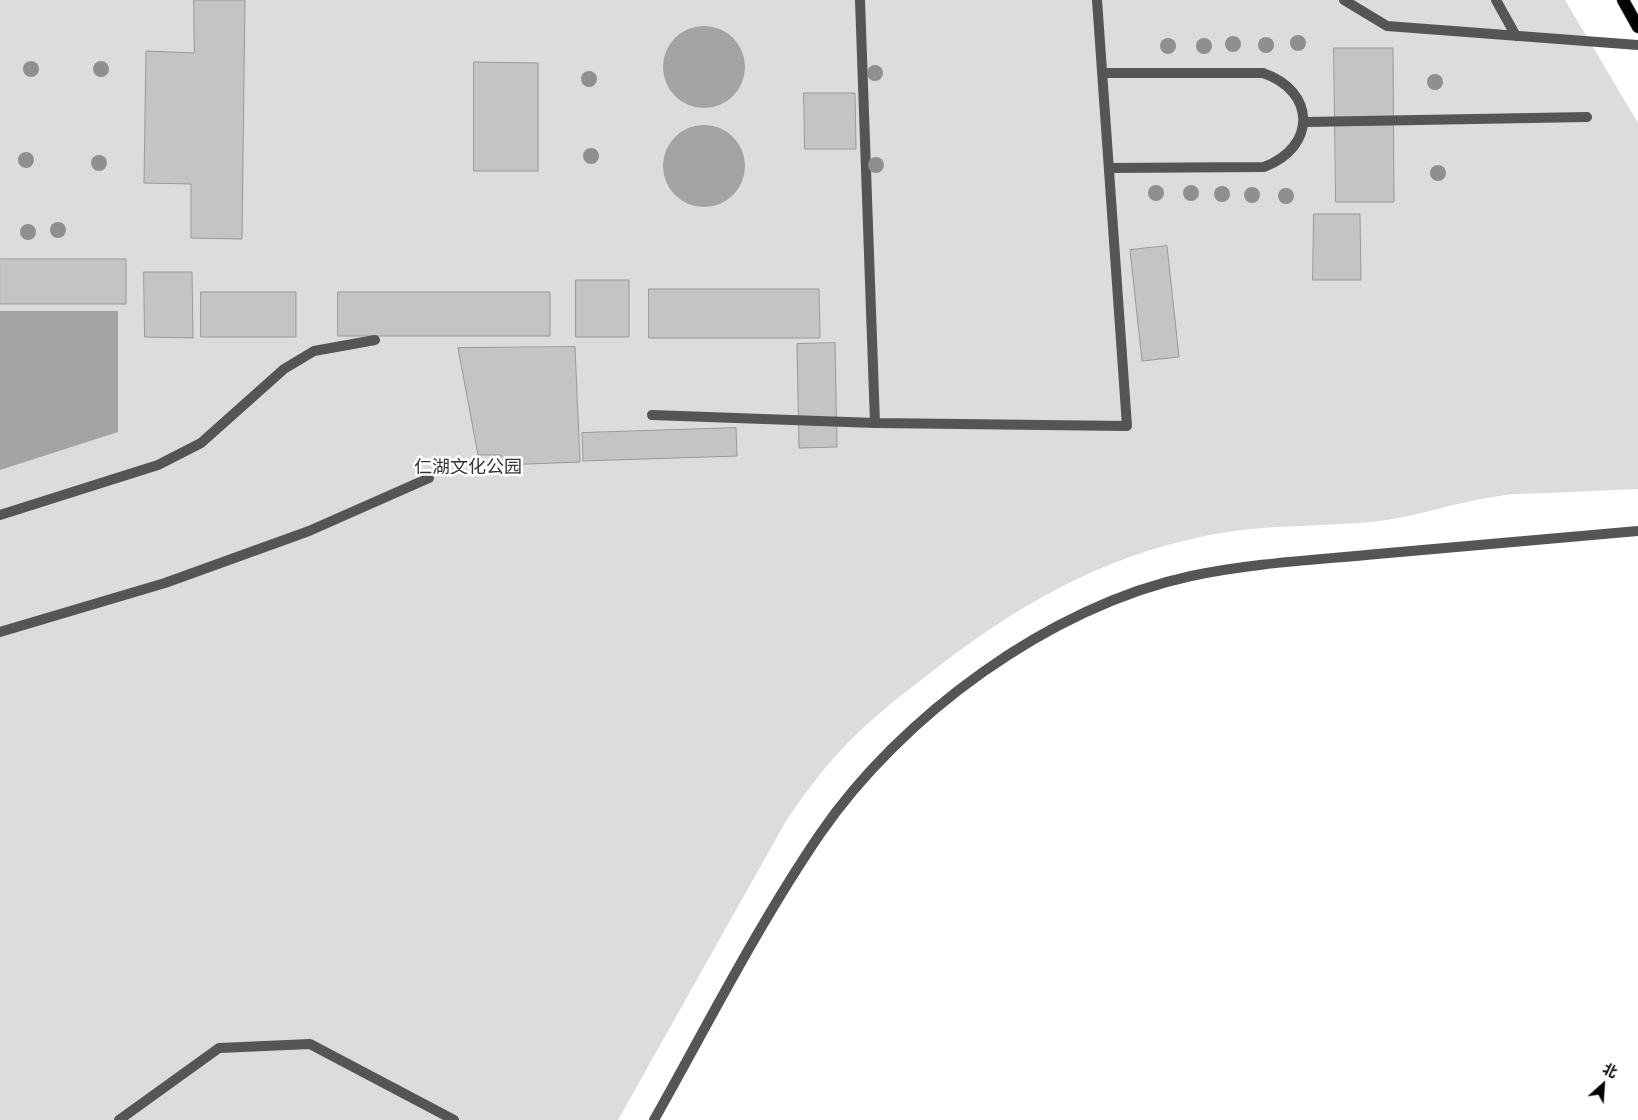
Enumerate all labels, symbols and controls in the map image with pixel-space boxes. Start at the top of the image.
park label: 仁湖文化公园 [414,457,522,479]
north arrow [1578,1060,1628,1110]
text: 北 [1600,1062,1619,1081]

